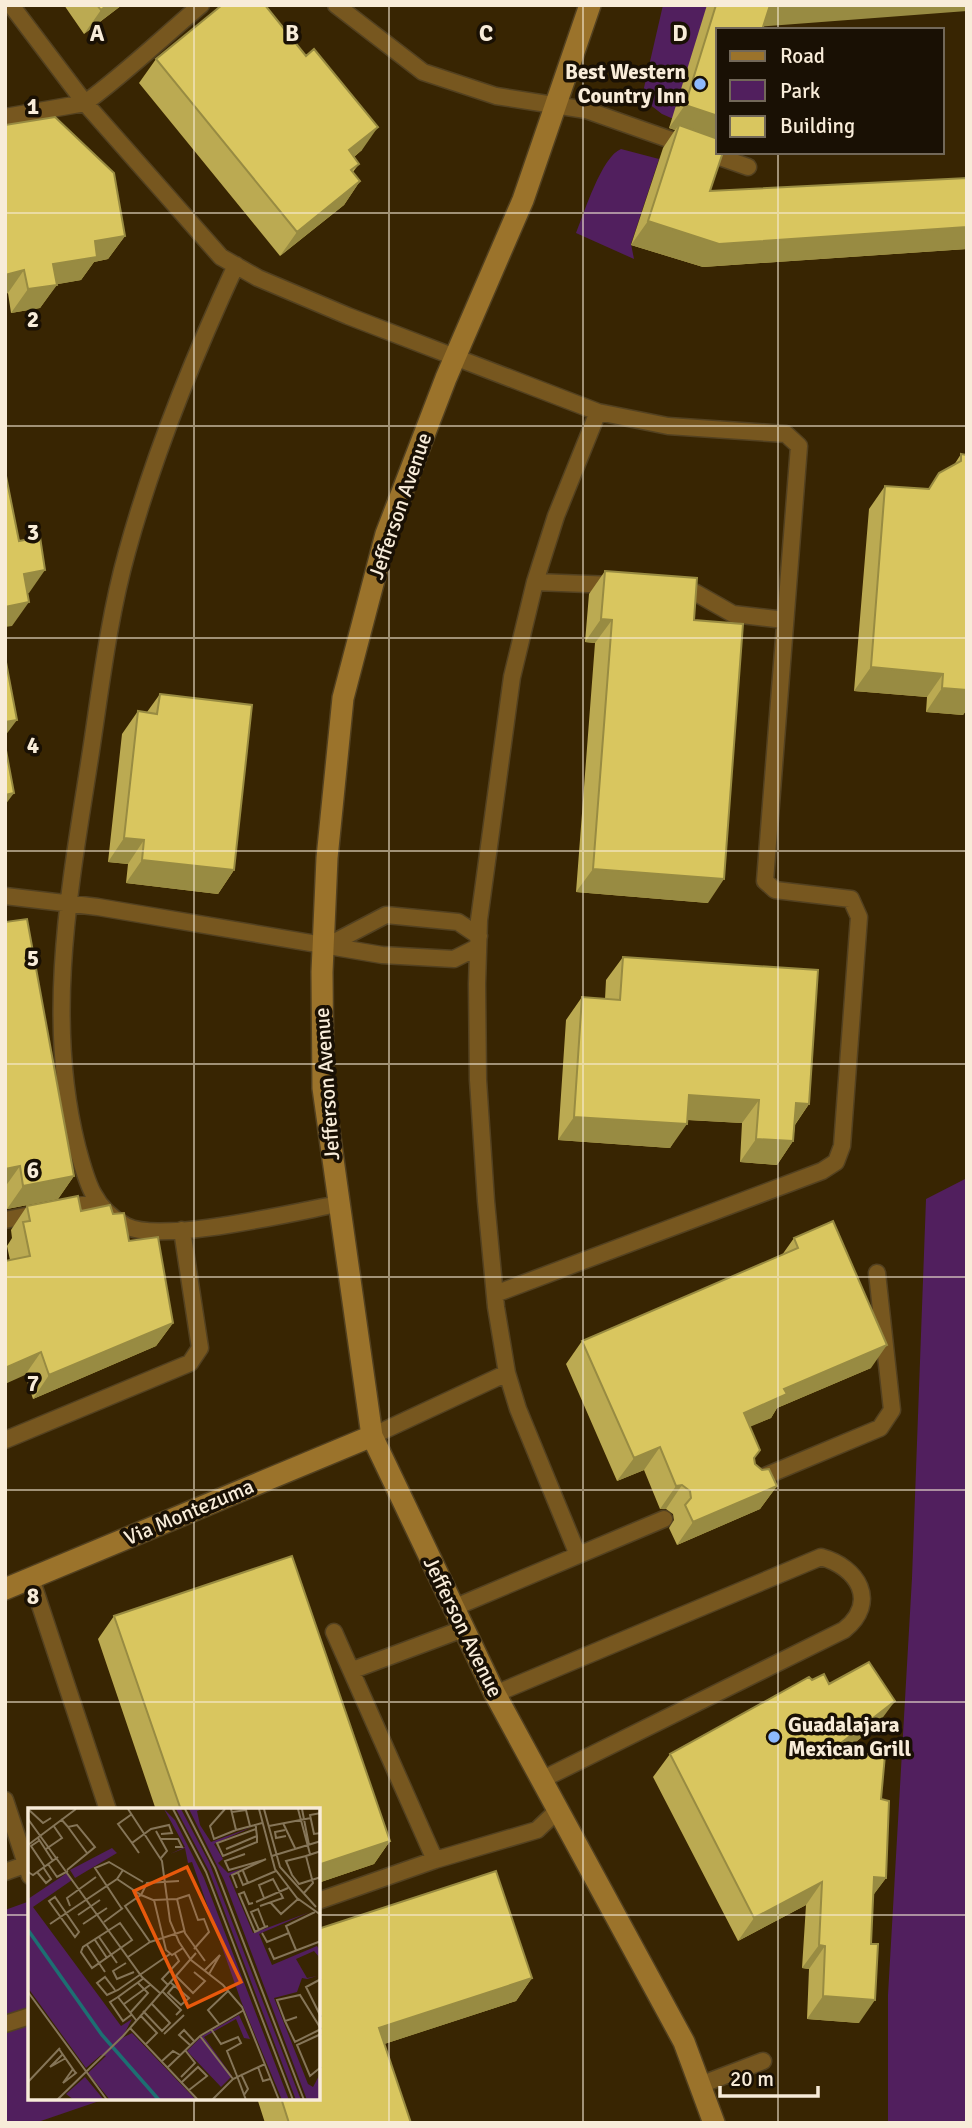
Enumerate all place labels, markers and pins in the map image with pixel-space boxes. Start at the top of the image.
place label: Best Western Country Inn [565,59,686,109]
marker: Best Western Country Inn [692,76,708,92]
place label: Guadalajara Mexican Grill [788,1712,911,1762]
marker: Guadalajara Mexican Grill [766,1729,782,1745]

